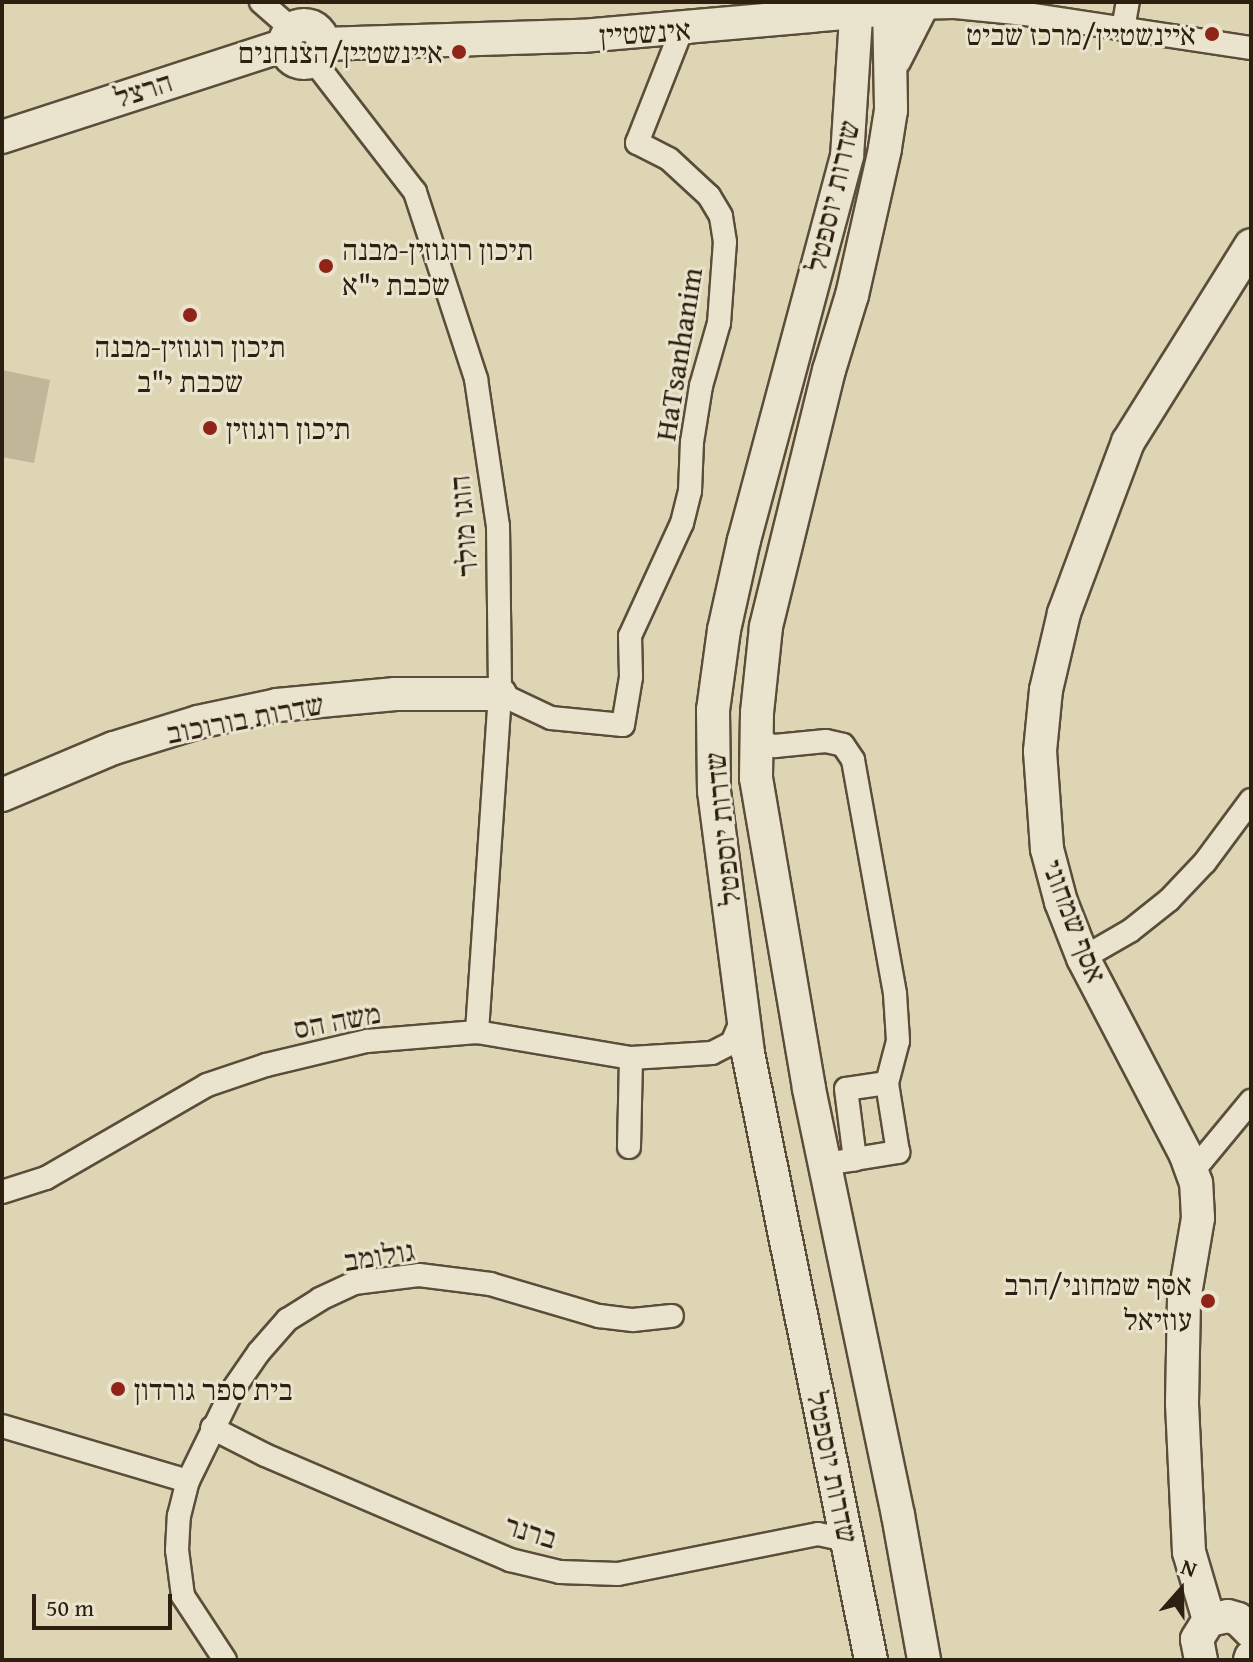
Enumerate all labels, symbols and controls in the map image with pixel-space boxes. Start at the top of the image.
street label: אינשטיין [598,11,692,53]
place label: איינשטיין/מרכז שביט [966,16,1196,52]
marker: איינשטיין/מרכז שביט [1203,25,1221,43]
place label: איינשטיין/הצנחנים [238,34,443,70]
marker: איינשטיין/הצנחנים [450,43,468,61]
street label: הרצל [109,63,177,115]
street label: שדרות יוספטל [797,117,867,275]
place label: תיכון רוגוזין-מבנה שכבת י"א [342,231,533,302]
marker: תיכון רוגוזין-מבנה שכבת י"א [317,257,335,275]
street label: HaTsanhanim [647,265,709,443]
marker: תיכון רוגוזין-מבנה שכבת י"ב [181,306,199,324]
place label: תיכון רוגוזין-מבנה שכבת י"ב [94,328,286,398]
place label: תיכון רוגוזין [226,410,351,446]
marker: תיכון רוגוזין [201,419,219,437]
street label: הוגו מולר [441,474,485,578]
street label: שדרות בורוכוב [163,685,327,751]
street label: שדרות יוספטל [696,750,748,908]
street label: אסף שמחוני [1035,854,1115,988]
street label: משה הס [290,994,384,1046]
street label: גולומב [341,1232,417,1278]
place label: אסף שמחוני/הרב עוזיאל [1004,1266,1192,1336]
marker: אסף שמחוני/הרב עוזיאל [1199,1292,1217,1310]
place label: בית ספר גורדון [134,1371,293,1407]
marker: בית ספר גורדון [109,1380,127,1398]
street label: שדרות יוספטל [799,1388,867,1546]
street label: ברנר [501,1506,561,1556]
north arrow [1141,1550,1221,1630]
text: N [1177,1550,1202,1585]
scale bar [36,1578,176,1628]
text: 50 m [46,1590,94,1625]

